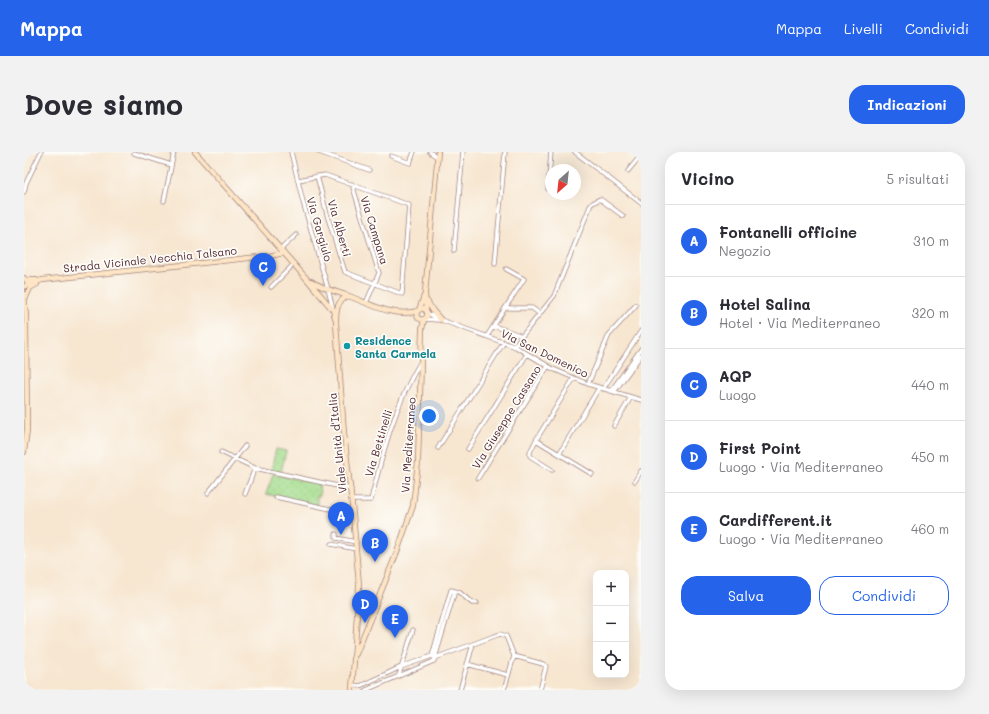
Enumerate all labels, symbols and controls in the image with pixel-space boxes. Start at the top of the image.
text: Mappa [20,16,83,41]
text: Mappa [776,19,822,38]
text: Livelli [844,19,883,38]
text: Condividi [905,19,969,38]
button: Indicazioni [849,85,965,124]
text: Dove siamo [24,86,183,122]
north arrow [545,164,581,200]
text: Vicino [681,167,734,189]
text: 5 risultati [887,170,949,187]
street label: Via Campana [357,194,393,266]
street label: Via Gargiulo [304,195,336,263]
street label: Via Alberti [325,198,355,258]
text: Fontanelli officine [719,222,857,242]
text: A [689,232,699,249]
text: 310 m [913,232,949,249]
street label: Strada Vicinale Vecchia Talsano [62,242,238,276]
text: Negozio [719,242,771,259]
pin: C [250,253,276,286]
text: Hotel Salina [719,294,811,314]
text: B [690,304,698,321]
text: 320 m [912,304,949,321]
text: Hotel · Via Mediterraneo [719,314,880,331]
street label: Via San Domenico [499,325,592,381]
place label: Residence Santa Carmela [355,333,436,361]
marker: Residence Santa Carmela [342,341,352,351]
street label: Via Giuseppe Cassano [468,362,544,472]
text: AQP [719,366,752,386]
text: C [689,376,699,393]
text: 440 m [911,376,949,393]
text: Luogo [719,386,756,403]
street label: Viale Unità d'Italia [324,392,350,494]
street label: Via Mediterraneo [397,396,419,493]
your location [419,406,439,426]
street label: Via Bettinelli [361,408,395,478]
text: First Point [719,438,801,458]
text: D [689,448,699,465]
text: 450 m [911,448,949,465]
text: Luogo · Via Mediterraneo [719,458,883,475]
pin: A [328,502,354,535]
text: Cardifferent.it [719,510,832,530]
text: E [690,520,698,537]
text: 460 m [911,520,949,537]
pin: B [362,529,388,562]
text: Luogo · Via Mediterraneo [719,530,883,547]
map controls [593,570,629,678]
button: + [593,570,629,606]
button: Salva [681,576,811,615]
button: Condividi [819,576,949,615]
pin: D [352,590,378,623]
pin: E [382,605,408,638]
button: − [593,606,629,642]
button: locate [593,642,629,678]

